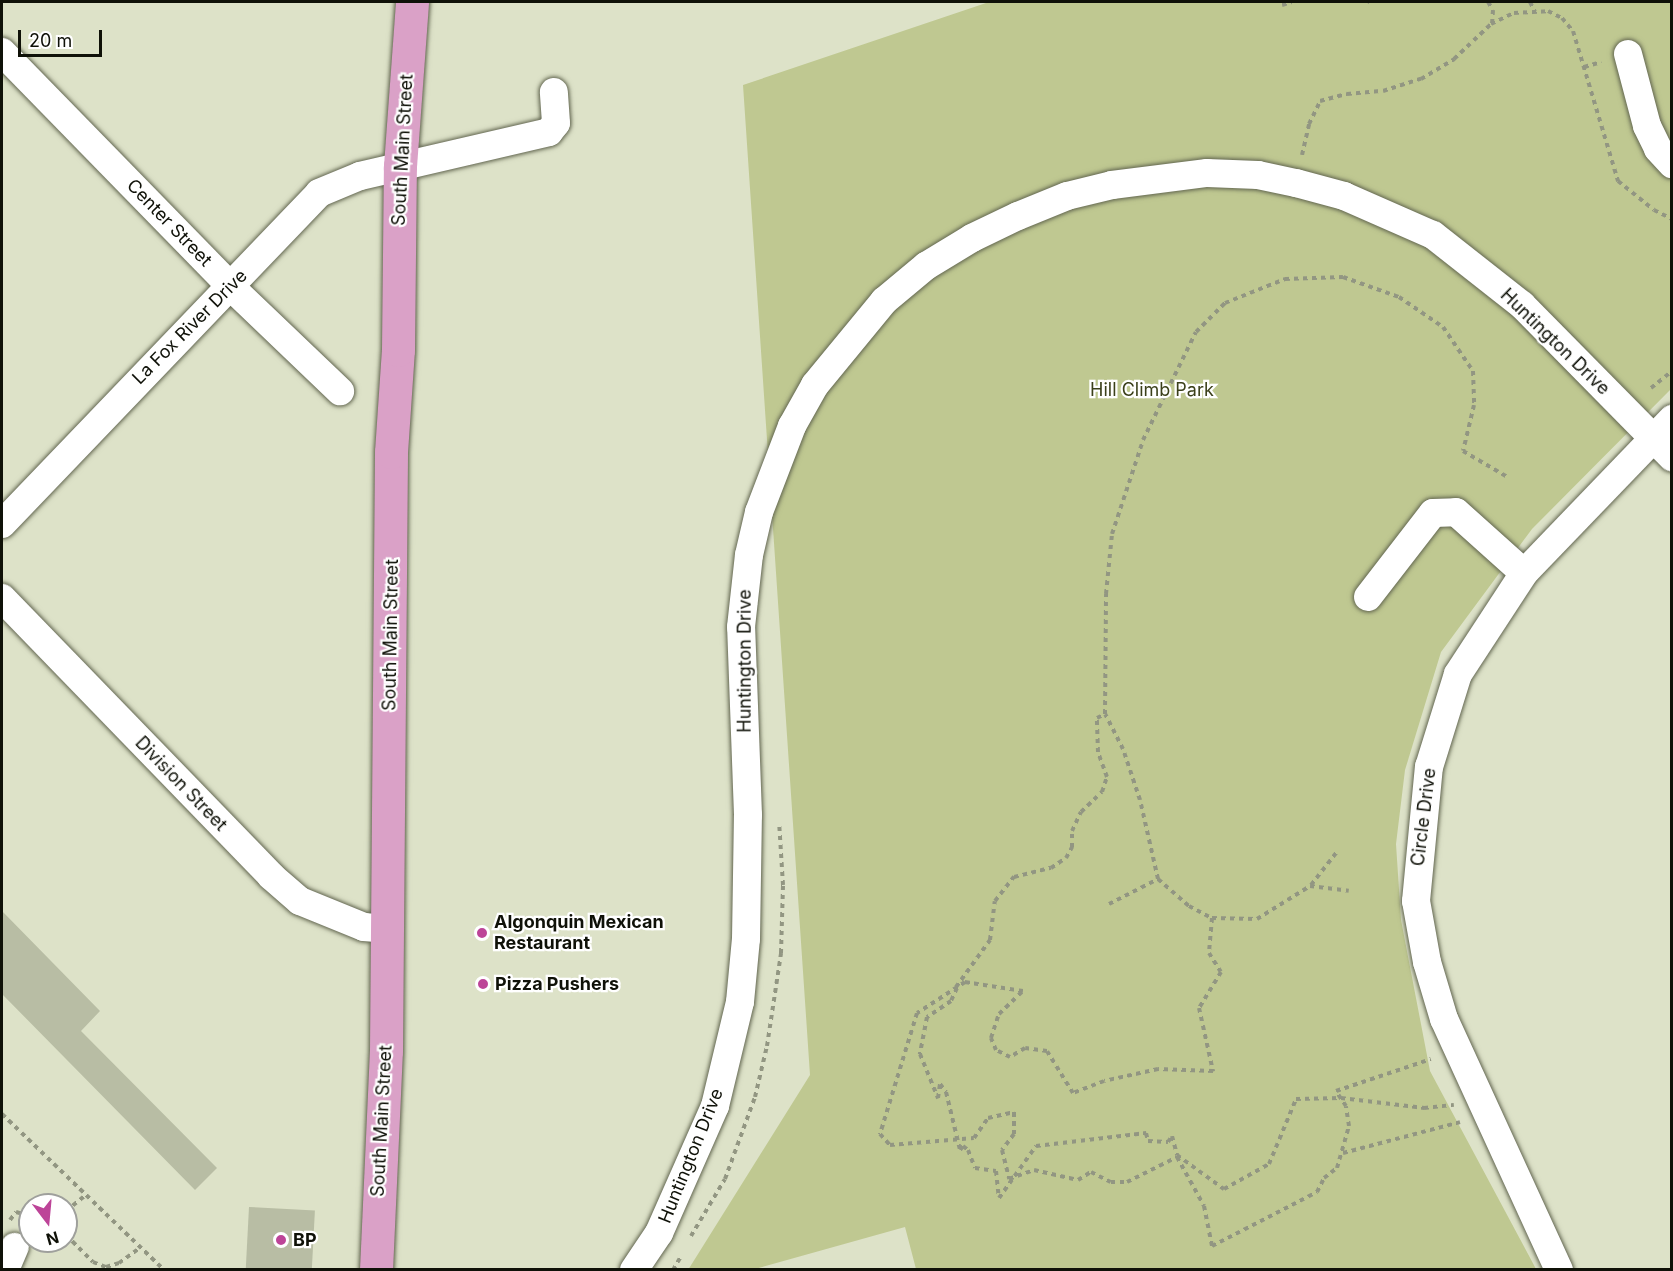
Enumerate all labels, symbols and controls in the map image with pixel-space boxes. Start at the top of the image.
scale bar [21,18,105,56]
text: 20 m [29,30,72,51]
street label: South Main Street [388,74,418,226]
street label: Center Street [122,175,216,271]
street label: La Fox River Drive [128,265,252,389]
street label: Huntington Drive [1496,284,1614,400]
park label: Hill Climb Park [1090,379,1214,401]
street label: South Main Street [379,559,403,711]
street label: Huntington Drive [734,589,756,733]
street label: Division Street [131,732,231,836]
street label: Circle Drive [1407,767,1441,867]
place label: Algonquin Mexican Restaurant [494,912,664,954]
marker: Algonquin Mexican Restaurant [475,926,489,940]
place label: Pizza Pushers [495,973,619,995]
marker: Pizza Pushers [476,977,490,991]
street label: South Main Street [367,1045,397,1197]
street label: Huntington Drive [654,1085,728,1227]
north arrow [18,1193,78,1253]
text: N [44,1227,61,1250]
place label: BP [293,1229,317,1251]
marker: BP [274,1233,288,1247]

